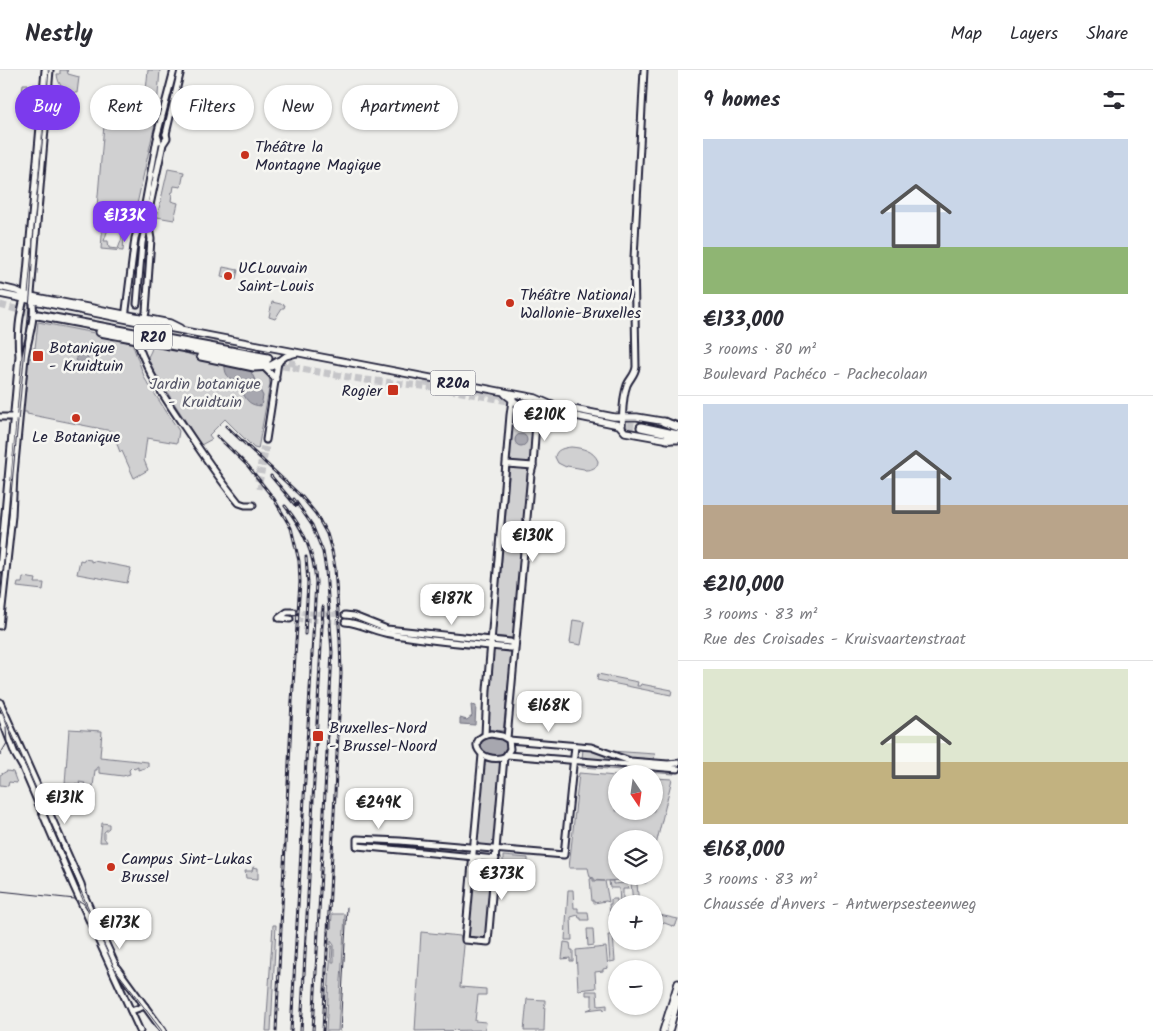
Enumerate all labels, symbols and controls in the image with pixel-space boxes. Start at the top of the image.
text: Nestly [25,15,93,54]
text: Map [951,20,982,49]
text: Layers [1010,20,1058,49]
text: Share [1086,20,1128,49]
text: 9 homes [703,84,780,117]
chip: Buy [15,85,80,130]
chip: Rent [90,85,161,130]
chip: Filters [171,85,254,130]
chip: New [264,85,332,130]
chip: Apartment [342,85,458,130]
icon: filters [1100,86,1128,114]
place label: Théâtre la Montagne Magique [255,135,381,178]
marker: Théâtre la Montagne Magique [239,149,251,161]
icon: home [871,171,961,261]
pin: €133K [90,200,160,243]
text: €133K [104,204,146,229]
place label: UCLouvain Saint-Louis [238,256,314,299]
marker: UCLouvain Saint-Louis [222,270,234,282]
place label: Théâtre National Wallonie-Bruxelles [520,283,641,326]
marker: Théâtre National Wallonie-Bruxelles [504,297,516,309]
text: €133,000 [703,304,783,337]
road number: R20 [134,324,172,350]
place label: Botanique - Kruidtuin [49,336,123,379]
text: 3 rooms · 80 m² [703,337,816,362]
marker: Botanique - Kruidtuin [31,349,45,363]
text: Boulevard Pachéco - Pachecolaan [703,362,928,387]
road number: R20a [430,370,476,396]
park label: Jardin botanique - Kruidtuin [149,372,261,415]
place label: Rogier [342,379,384,404]
marker: Rogier [386,383,400,397]
pin: €210K [510,400,580,442]
text: €210K [524,403,566,428]
marker: Le Botanique [70,412,82,424]
place label: Le Botanique [32,425,120,450]
icon: home [871,437,961,527]
pin: €130K [498,520,568,563]
text: €130K [512,524,554,549]
text: €210,000 [703,569,784,602]
pin: €187K [417,584,487,626]
text: €187K [431,587,473,612]
text: 3 rooms · 83 m² [703,602,817,627]
text: Rue des Croisades - Kruisvaartenstraat [703,627,966,652]
pin: €168K [514,690,584,733]
text: €168K [528,694,570,719]
icon: home [871,702,961,792]
place label: Bruxelles-Nord - Brussel-Noord [329,716,438,759]
marker: Bruxelles-Nord - Brussel-Noord [311,729,325,743]
north arrow [608,765,662,820]
map controls [608,765,663,1015]
pin: €131K [30,782,100,825]
text: €131K [46,786,84,811]
pin: €249K [344,788,414,830]
text: €249K [356,791,402,816]
button: layers [608,830,663,885]
text: €168,000 [703,834,784,867]
place label: Campus Sint-Lukas Brussel [121,847,252,890]
pin: €373K [467,858,537,901]
marker: Campus Sint-Lukas Brussel [105,861,117,873]
text: €373K [480,862,524,887]
text: 3 rooms · 83 m² [703,867,817,892]
text: Chaussée d'Anvers - Antwerpsesteenweg [703,892,976,917]
button: + [608,895,663,950]
pin: €173K [85,908,155,950]
text: €173K [100,911,140,936]
button: − [608,960,663,1015]

